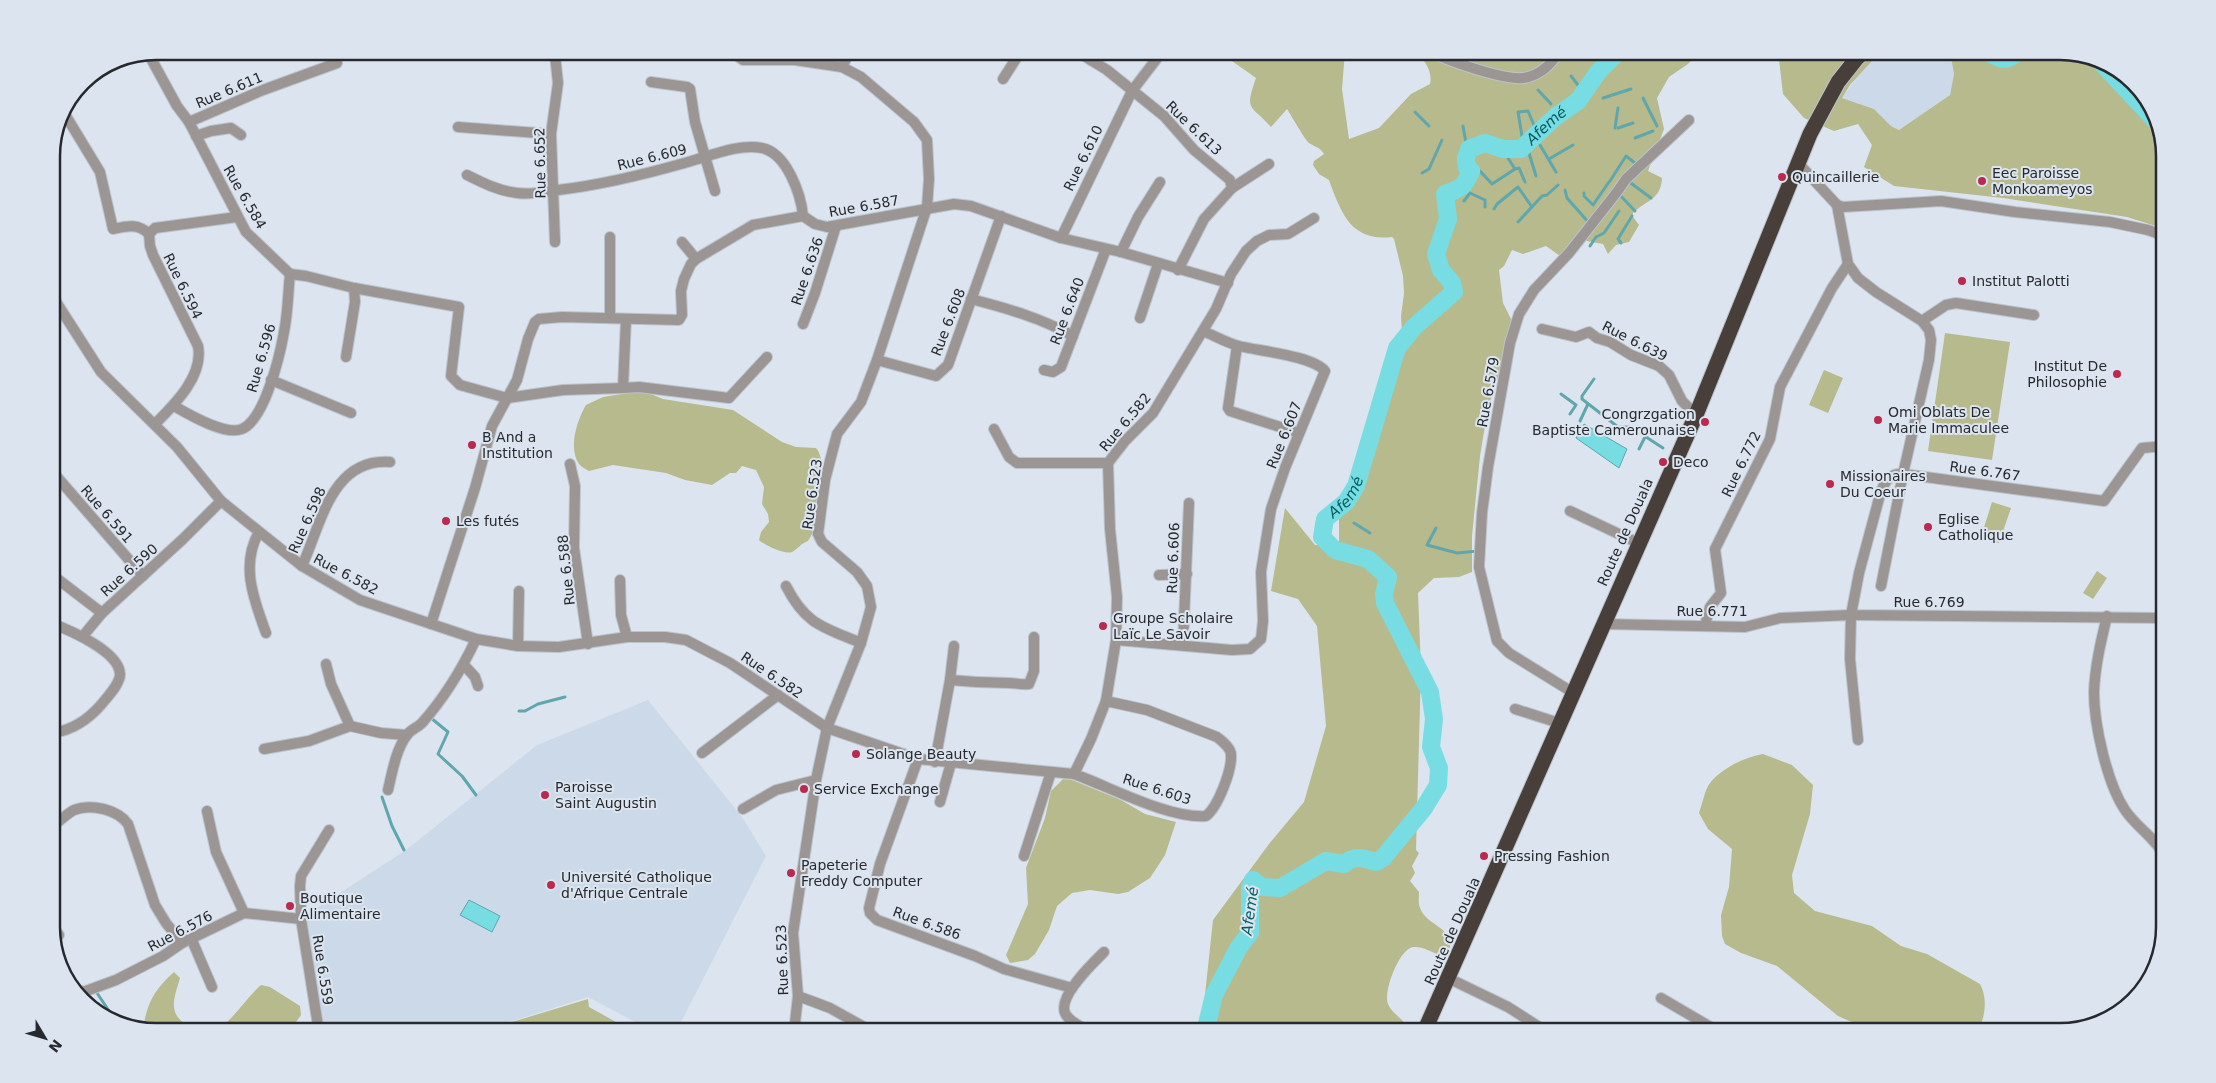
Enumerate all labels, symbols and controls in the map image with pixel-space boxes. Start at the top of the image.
street label: Rue 6.611 [193,69,265,111]
street label: Rue 6.613 [1163,98,1225,158]
water label: Afemé [1522,103,1570,149]
street label: Rue 6.610 [1060,123,1106,193]
street label: Rue 6.652 [531,127,549,199]
street label: Rue 6.609 [616,141,688,173]
street label: Rue 6.584 [220,162,270,232]
place label: Eec Paroisse Monkoameyos [1992,165,2093,197]
place label: Quincaillerie [1792,169,1879,185]
marker: Quincaillerie [1776,171,1788,183]
marker: Eec Paroisse Monkoameyos [1976,175,1988,187]
street label: Rue 6.587 [828,192,900,220]
street label: Rue 6.636 [788,235,826,307]
street label: Rue 6.594 [160,251,206,322]
place label: Institut Palotti [1972,273,2070,289]
street label: Rue 6.640 [1047,275,1087,347]
marker: Institut Palotti [1956,275,1968,287]
street label: Rue 6.608 [928,286,968,358]
street label: Rue 6.639 [1600,318,1670,364]
street label: Rue 6.596 [244,322,279,394]
street label: Rue 6.579 [1474,356,1502,428]
place label: Institut De Philosophie [2027,358,2107,390]
marker: Institut De Philosophie [2111,368,2123,380]
street label: Rue 6.582 [1096,390,1154,454]
street label: Rue 6.607 [1263,399,1305,471]
place label: Omi Oblats De Marie Immaculee [1888,404,2009,436]
place label: Congrzgation Baptiste Camerounaise [1532,406,1695,438]
marker: Omi Oblats De Marie Immaculee [1872,414,1884,426]
marker: Congrzgation Baptiste Camerounaise [1699,416,1711,428]
place label: B And a Institution [482,429,553,461]
street label: Rue 6.772 [1718,429,1764,499]
marker: B And a Institution [466,439,478,451]
place label: Deco [1673,454,1709,470]
marker: Deco [1657,456,1669,468]
street label: Rue 6.523 [799,458,825,530]
street label: Rue 6.767 [1949,458,2021,484]
place label: Missionaires Du Coeur [1840,468,1926,500]
water label: Afemé [1324,474,1367,522]
street label: Route de Douala [1594,476,1656,588]
marker: Missionaires Du Coeur [1824,478,1836,490]
street label: Rue 6.591 [78,482,136,546]
street label: Rue 6.598 [285,484,329,556]
place label: Eglise Catholique [1938,511,2013,543]
place label: Les futés [456,513,519,529]
marker: Les futés [440,515,452,527]
marker: Eglise Catholique [1922,521,1934,533]
street label: Rue 6.606 [1164,522,1182,594]
street label: Rue 6.588 [554,534,578,606]
street label: Rue 6.590 [97,540,161,600]
street label: Rue 6.582 [311,550,381,598]
street label: Rue 6.769 [1893,594,1965,610]
street label: Rue 6.771 [1676,603,1748,619]
place label: Groupe Scholaire Laïc Le Savoir [1113,610,1233,642]
marker: Groupe Scholaire Laïc Le Savoir [1097,620,1109,632]
street label: Rue 6.582 [738,648,806,702]
place label: Solange Beauty [866,746,976,762]
marker: Solange Beauty [850,748,862,760]
street label: Rue 6.603 [1121,770,1193,808]
place label: Paroisse Saint Augustin [555,779,657,811]
place label: Service Exchange [814,781,939,797]
marker: Service Exchange [798,783,810,795]
marker: Paroisse Saint Augustin [539,789,551,801]
place label: Pressing Fashion [1494,848,1610,864]
marker: Pressing Fashion [1478,850,1490,862]
place label: Papeterie Freddy Computer [801,857,922,889]
marker: Papeterie Freddy Computer [785,867,797,879]
place label: Université Catholique d'Afrique Centrale [561,869,712,901]
street label: Route de Douala [1421,875,1483,987]
marker: Université Catholique d'Afrique Centrale [545,879,557,891]
water label: Afemé [1238,886,1262,937]
place label: Boutique Alimentaire [300,890,381,922]
marker: Boutique Alimentaire [284,900,296,912]
street label: Rue 6.586 [891,903,963,943]
street label: Rue 6.576 [145,907,215,955]
street label: Rue 6.523 [773,924,791,996]
street label: Rue 6.559 [310,934,336,1006]
north arrow [20,1013,70,1063]
text: N [45,1036,65,1056]

